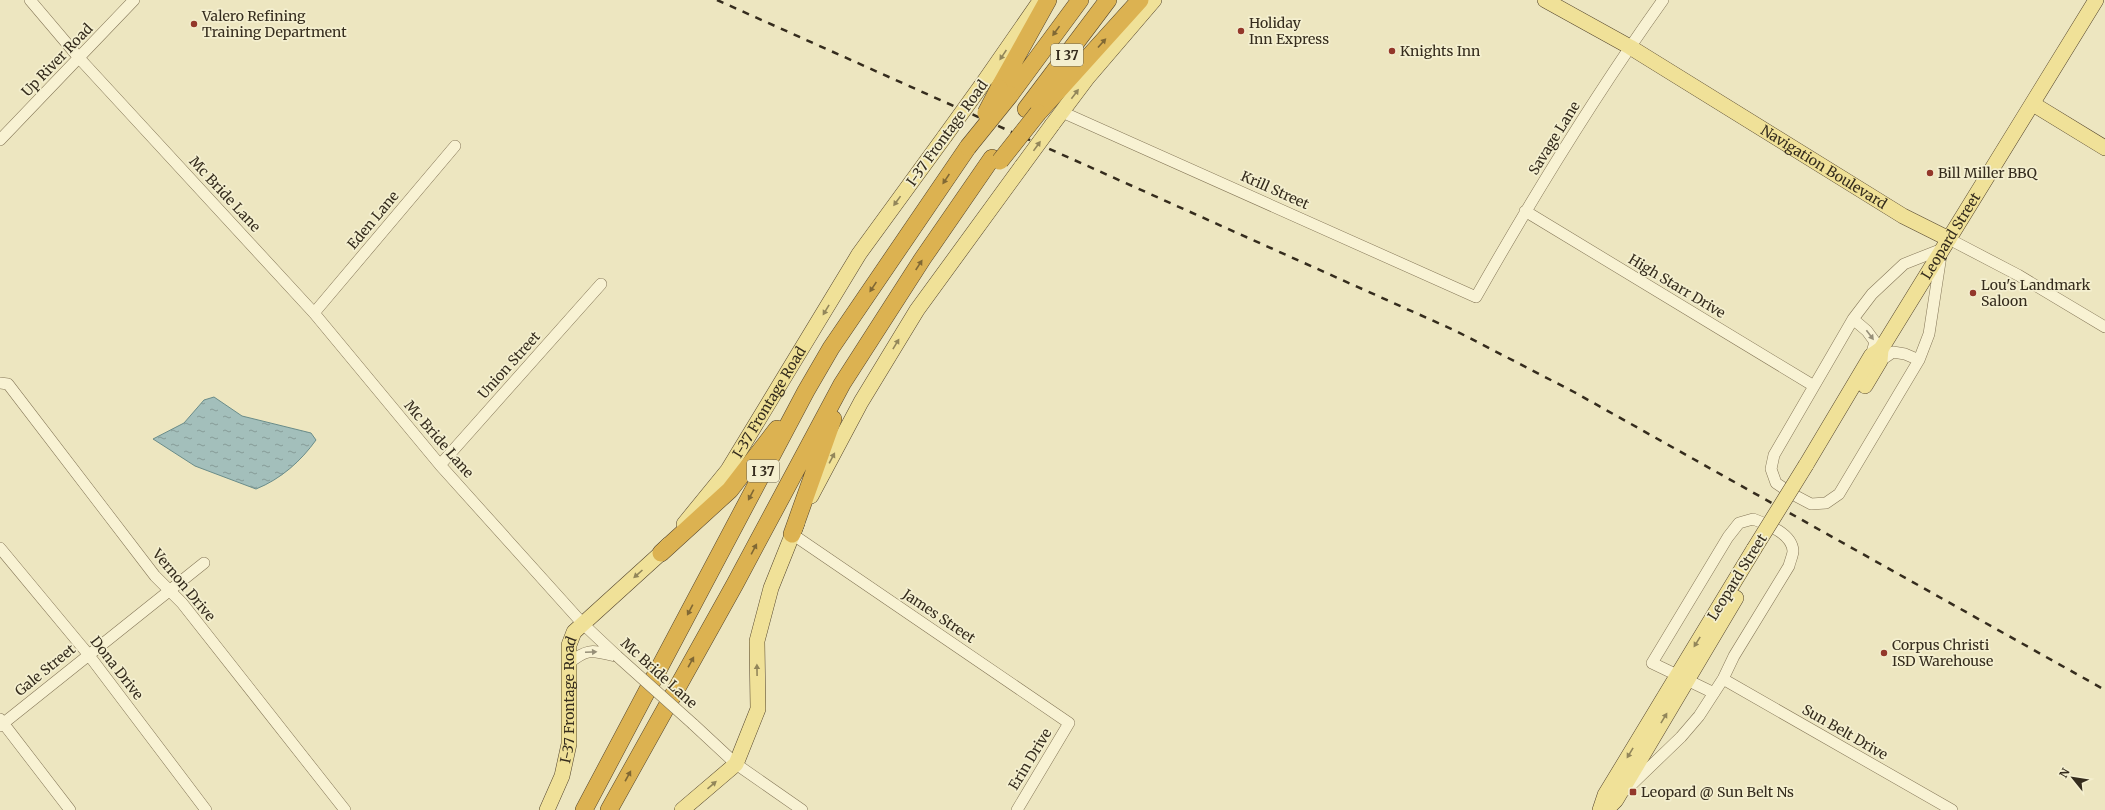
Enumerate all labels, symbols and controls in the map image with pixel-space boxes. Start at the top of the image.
place label: Valero Refining Training Department [201,7,347,41]
place label: Holiday Inn Express [1249,14,1329,48]
street label: Up River Road [18,19,97,100]
marker: Valero Refining Training Department [189,19,199,29]
one-way arrow [1052,26,1061,37]
marker: Holiday Inn Express [1236,26,1246,36]
one-way arrow [1097,37,1106,48]
place label: Knights Inn [1400,42,1480,60]
road number: I 37 [1051,44,1083,66]
marker: Knights Inn [1387,46,1397,56]
one-way arrow [999,50,1007,61]
street label: I-37 Frontage Road [903,76,992,190]
one-way arrow [1071,89,1079,99]
street label: Savage Lane [1524,98,1584,178]
street label: Navigation Boulevard [1757,121,1891,213]
one-way arrow [1033,140,1041,151]
street label: Mc Bride Lane [185,153,265,235]
place label: Bill Miller BBQ [1938,164,2038,182]
street label: Krill Street [1238,167,1312,213]
marker: Bill Miller BBQ [1925,168,1935,178]
one-way arrow [942,174,950,185]
street label: Eden Lane [343,187,403,253]
street label: Leopard Street [1917,189,1984,283]
one-way arrow [893,196,902,207]
street label: High Starr Drive [1625,250,1729,322]
one-way arrow [915,259,922,271]
place label: Lou's Landmark Saloon [1981,276,2090,310]
one-way arrow [869,282,877,292]
marker: Lou's Landmark Saloon [1968,288,1978,298]
one-way arrow [822,304,829,316]
street label: Union Street [474,327,544,402]
one-way arrow [1865,330,1874,341]
one-way arrow [892,338,899,350]
street label: I-37 Frontage Road [729,343,810,461]
street label: Mc Bride Lane [401,397,477,481]
one-way arrow [829,452,835,463]
road number: I 37 [747,460,779,482]
one-way arrow [747,490,754,501]
street label: Leopard Street [1703,530,1771,624]
one-way arrow [751,543,757,554]
street label: Vernon Drive [148,545,219,625]
one-way arrow [632,570,643,579]
street label: James Street [898,585,979,647]
one-way arrow [686,604,693,616]
street label: Dona Drive [87,633,147,703]
street label: I-37 Frontage Road [556,633,581,765]
street label: Mc Bride Lane [617,634,701,712]
one-way arrow [1694,636,1701,648]
place label: Corpus Christi ISD Warehouse [1892,636,1993,670]
street label: Gale Street [11,640,79,700]
one-way arrow [585,648,597,655]
marker: Corpus Christi ISD Warehouse [1879,648,1889,658]
one-way arrow [688,657,694,668]
one-way arrow [754,663,760,676]
street label: Sun Belt Drive [1799,700,1891,764]
one-way arrow [1661,712,1668,724]
street label: Erin Drive [1005,725,1055,793]
one-way arrow [1626,748,1634,758]
north arrow [2053,758,2093,798]
text: N [2056,765,2073,780]
one-way arrow [624,770,631,782]
one-way arrow [707,780,717,789]
place label: Leopard @ Sun Belt Ns [1641,783,1794,801]
marker: Leopard @ Sun Belt Ns [1628,787,1638,797]

